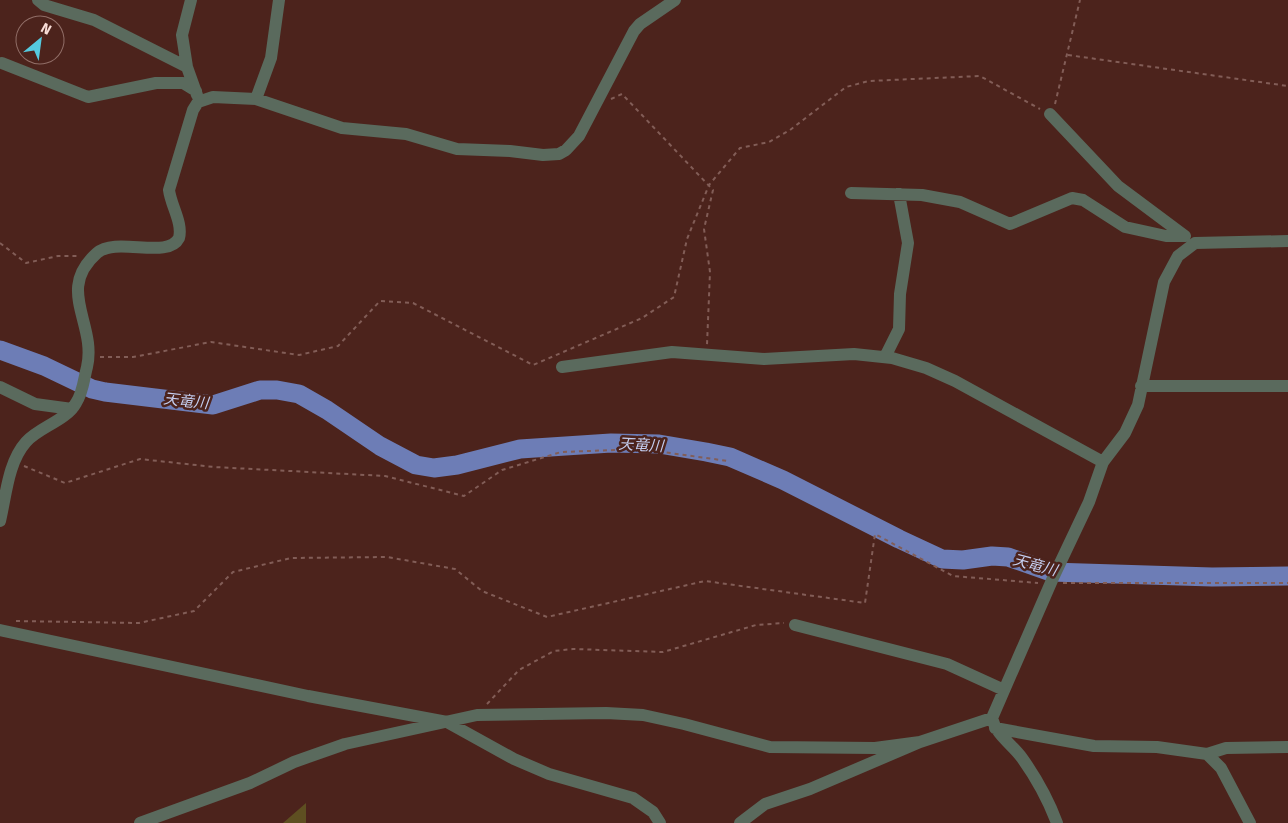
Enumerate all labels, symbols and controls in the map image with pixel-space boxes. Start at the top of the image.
north arrow [15,15,65,65]
text: N [38,19,54,39]
water label: 天竜川 [163,390,211,413]
water label: 天竜川 [618,435,666,455]
water label: 天竜川 [1011,550,1061,580]

